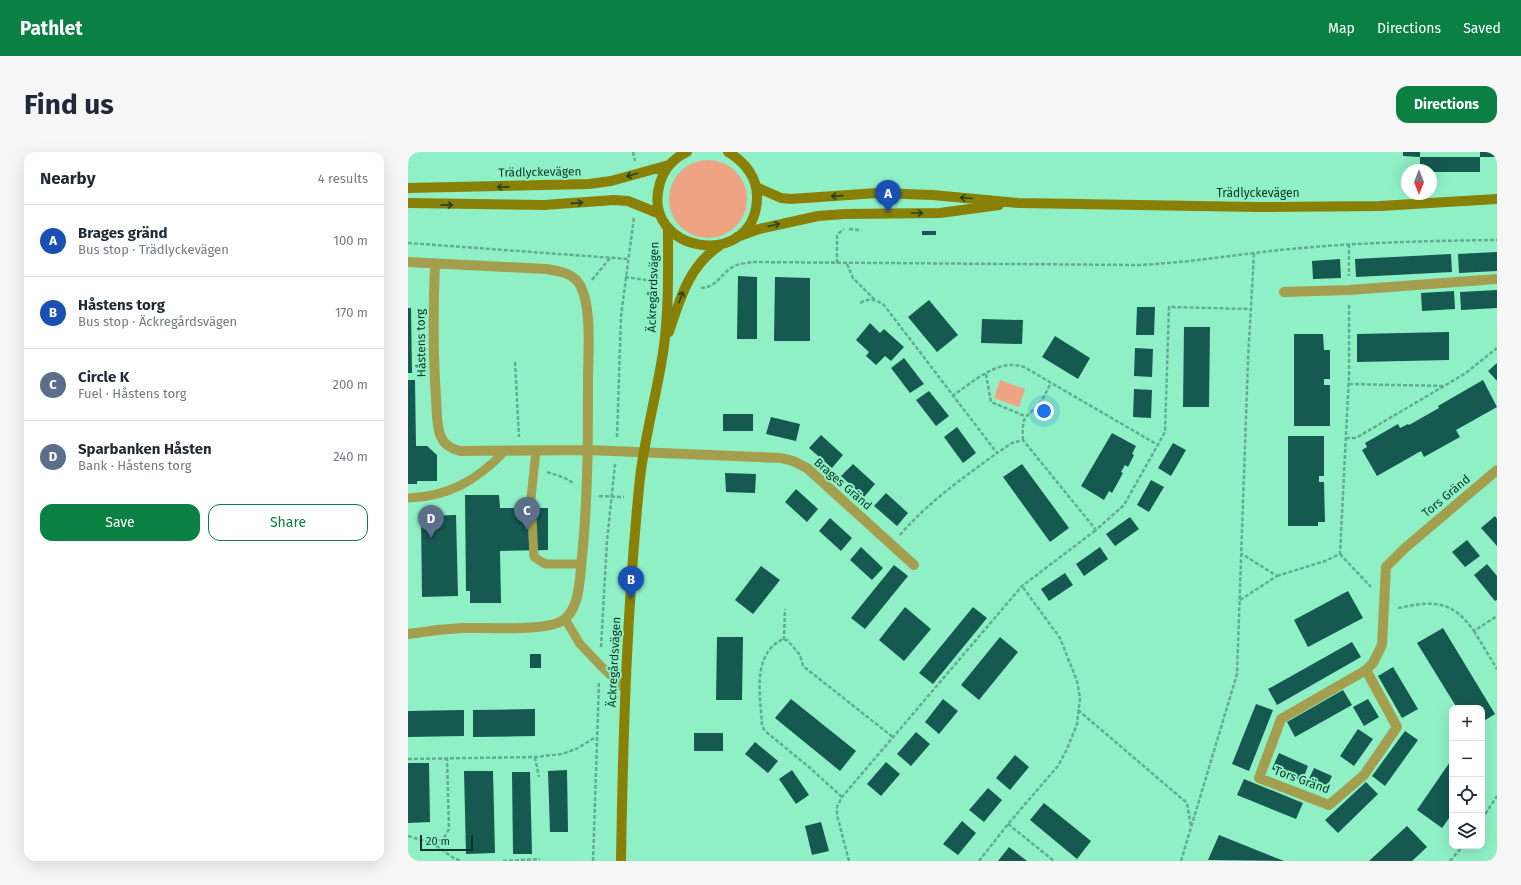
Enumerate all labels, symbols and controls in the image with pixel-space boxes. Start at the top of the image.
text: Pathlet [20,17,83,40]
text: Map [1328,20,1355,37]
text: Directions [1377,20,1441,37]
text: Saved [1463,20,1501,37]
button: Directions [1396,86,1497,123]
text: Find us [24,88,114,121]
street label: Trädlyckevägen [498,164,582,180]
north arrow [1401,164,1437,200]
text: Nearby [40,168,95,189]
text: 4 results [318,171,368,186]
one-way arrow [625,172,638,179]
pin: A [875,180,901,213]
one-way arrow [497,183,510,190]
street label: Trädlyckevägen [1216,186,1300,200]
one-way arrow [831,192,844,199]
one-way arrow [960,194,973,202]
one-way arrow [570,199,583,206]
one-way arrow [440,201,453,208]
one-way arrow [910,209,923,217]
one-way arrow [767,221,780,229]
text: Brages gränd [78,224,167,242]
text: A [49,233,57,248]
text: 100 m [333,233,368,248]
street label: Äckregårdsvägen [643,241,662,333]
text: Bus stop · Trädlyckevägen [78,242,229,257]
one-way arrow [678,290,685,303]
text: Håstens torg [78,296,165,314]
text: B [49,305,57,320]
text: 170 m [335,305,368,320]
street label: Håstens torg [413,308,429,377]
text: Bus stop · Äckregårdsvägen [78,314,237,329]
text: Circle K [78,368,129,386]
text: C [49,377,57,392]
text: 200 m [332,377,368,392]
text: Fuel · Håstens torg [78,386,187,401]
your location [1034,401,1054,421]
text: Sparbanken Håsten [78,440,212,458]
text: D [49,449,57,464]
text: 240 m [333,449,368,464]
street label: Brages Gränd [811,455,875,513]
text: Bank · Håstens torg [78,458,192,473]
street label: Tors Gränd [1419,472,1473,520]
pin: C [514,497,540,530]
button: Save [40,504,200,541]
button: Share [208,504,368,541]
pin: D [418,505,444,538]
pin: B [618,566,644,599]
street label: Äckregårdsvägen [604,616,623,708]
map controls [1449,705,1485,849]
button: + [1449,705,1485,741]
button: − [1449,741,1485,777]
street label: Tors Gränd [1272,763,1332,797]
button: locate [1449,777,1485,813]
button: layers [1449,813,1485,849]
scale bar [420,833,473,852]
text: 20 m [426,835,450,848]

